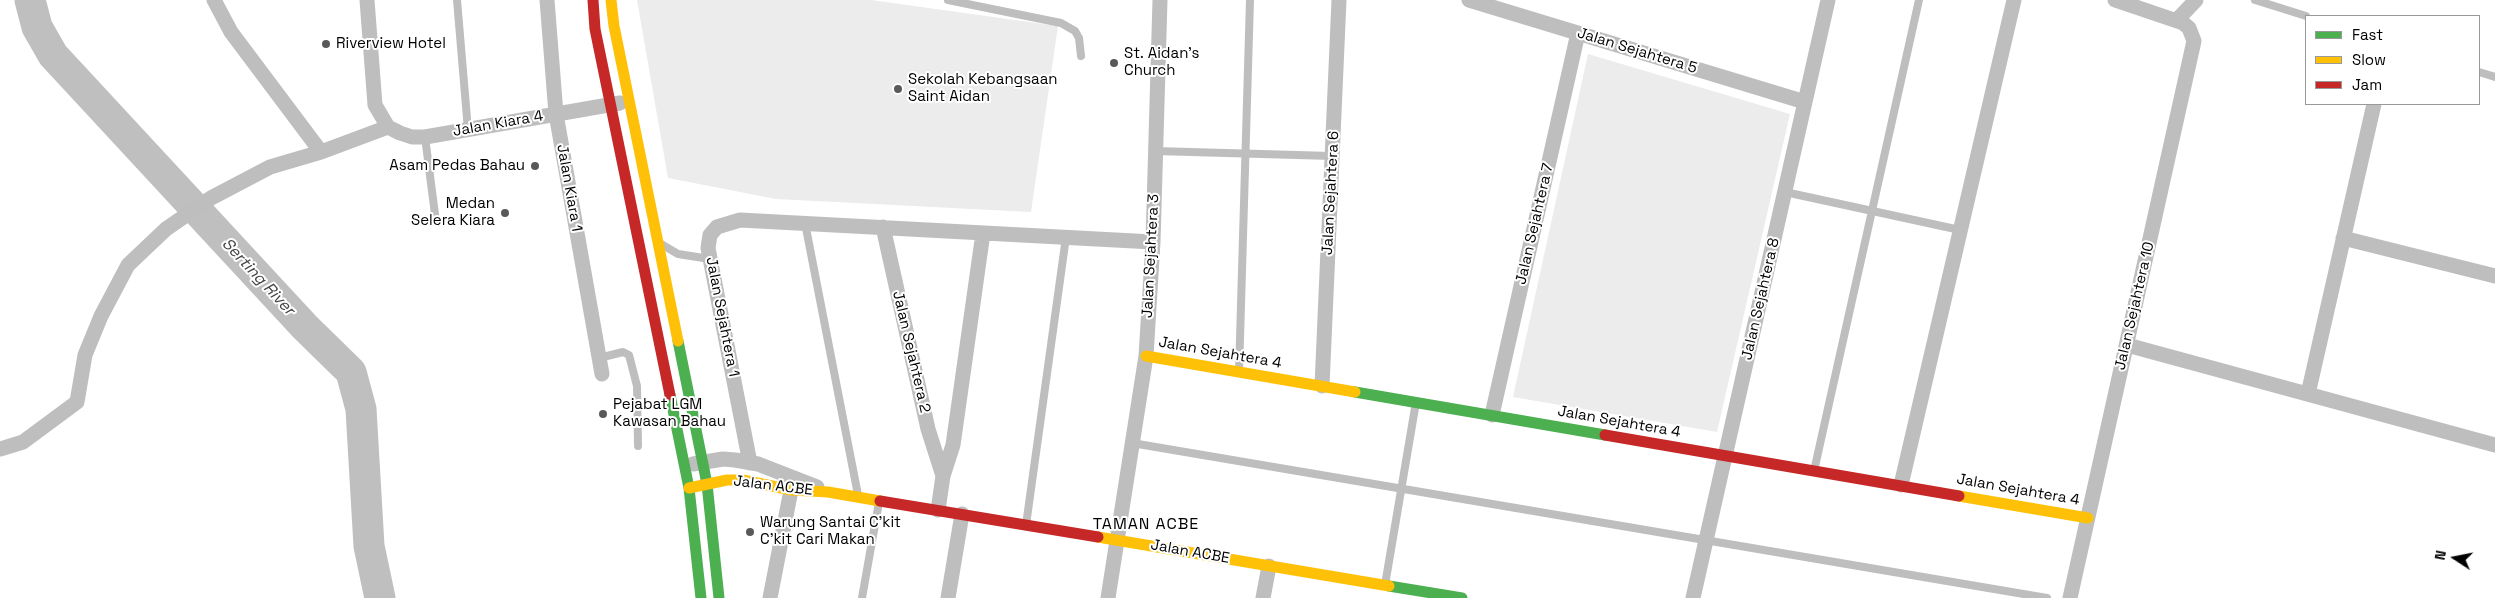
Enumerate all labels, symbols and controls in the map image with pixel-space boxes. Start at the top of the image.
legend [2305,15,2480,105]
street label: Jalan Sejahtera 5 [1575,24,1699,78]
text: Fast [2352,25,2383,44]
place label: Riverview Hotel [336,35,446,53]
marker: Riverview Hotel [320,38,332,50]
place label: St. Aidan's Church [1124,45,1200,80]
text: Slow [2352,50,2386,69]
marker: St. Aidan's Church [1108,57,1120,69]
place label: Sekolah Kebangsaan Saint Aidan [908,71,1057,106]
text: Jam [2352,75,2382,94]
marker: Sekolah Kebangsaan Saint Aidan [892,83,904,95]
street label: Jalan Kiara 4 [452,107,544,141]
street label: Jalan Sejahtera 6 [1319,130,1343,256]
street label: Jalan Kiara 1 [552,143,586,233]
place label: Asam Pedas Bahau [389,157,525,175]
marker: Asam Pedas Bahau [529,160,541,172]
street label: Jalan Sejahtera 7 [1512,162,1558,286]
street label: Jalan Sejahtera 3 [1139,193,1163,319]
place label: Medan Selera Kiara [411,195,495,230]
marker: Medan Selera Kiara [499,207,511,219]
water label: Serting River [217,234,299,320]
street label: Jalan Sejahtera 8 [1738,236,1784,362]
street label: Jalan Sejahtera 10 [2111,240,2159,372]
street label: Jalan Sejahtera 1 [702,256,742,378]
street label: Jalan Sejahtera 2 [888,289,934,415]
street label: Jalan Sejahtera 4 [1157,333,1283,373]
place label: Pejabat LGM Kawasan Bahau [613,396,726,431]
street label: Jalan Sejahtera 4 [1556,402,1682,442]
marker: Pejabat LGM Kawasan Bahau [597,408,609,420]
street label: Jalan Sejahtera 4 [1955,470,2081,510]
street label: Jalan ACBE [732,472,814,500]
place label: Warung Santai C'kit C'kit Cari Makan [760,514,901,549]
district label: TAMAN ACBE [1091,515,1201,535]
marker: Warung Santai C'kit C'kit Cari Makan [744,526,756,538]
north arrow [2430,533,2480,583]
street label: Jalan ACBE [1149,536,1231,568]
text: N [2431,549,2450,561]

